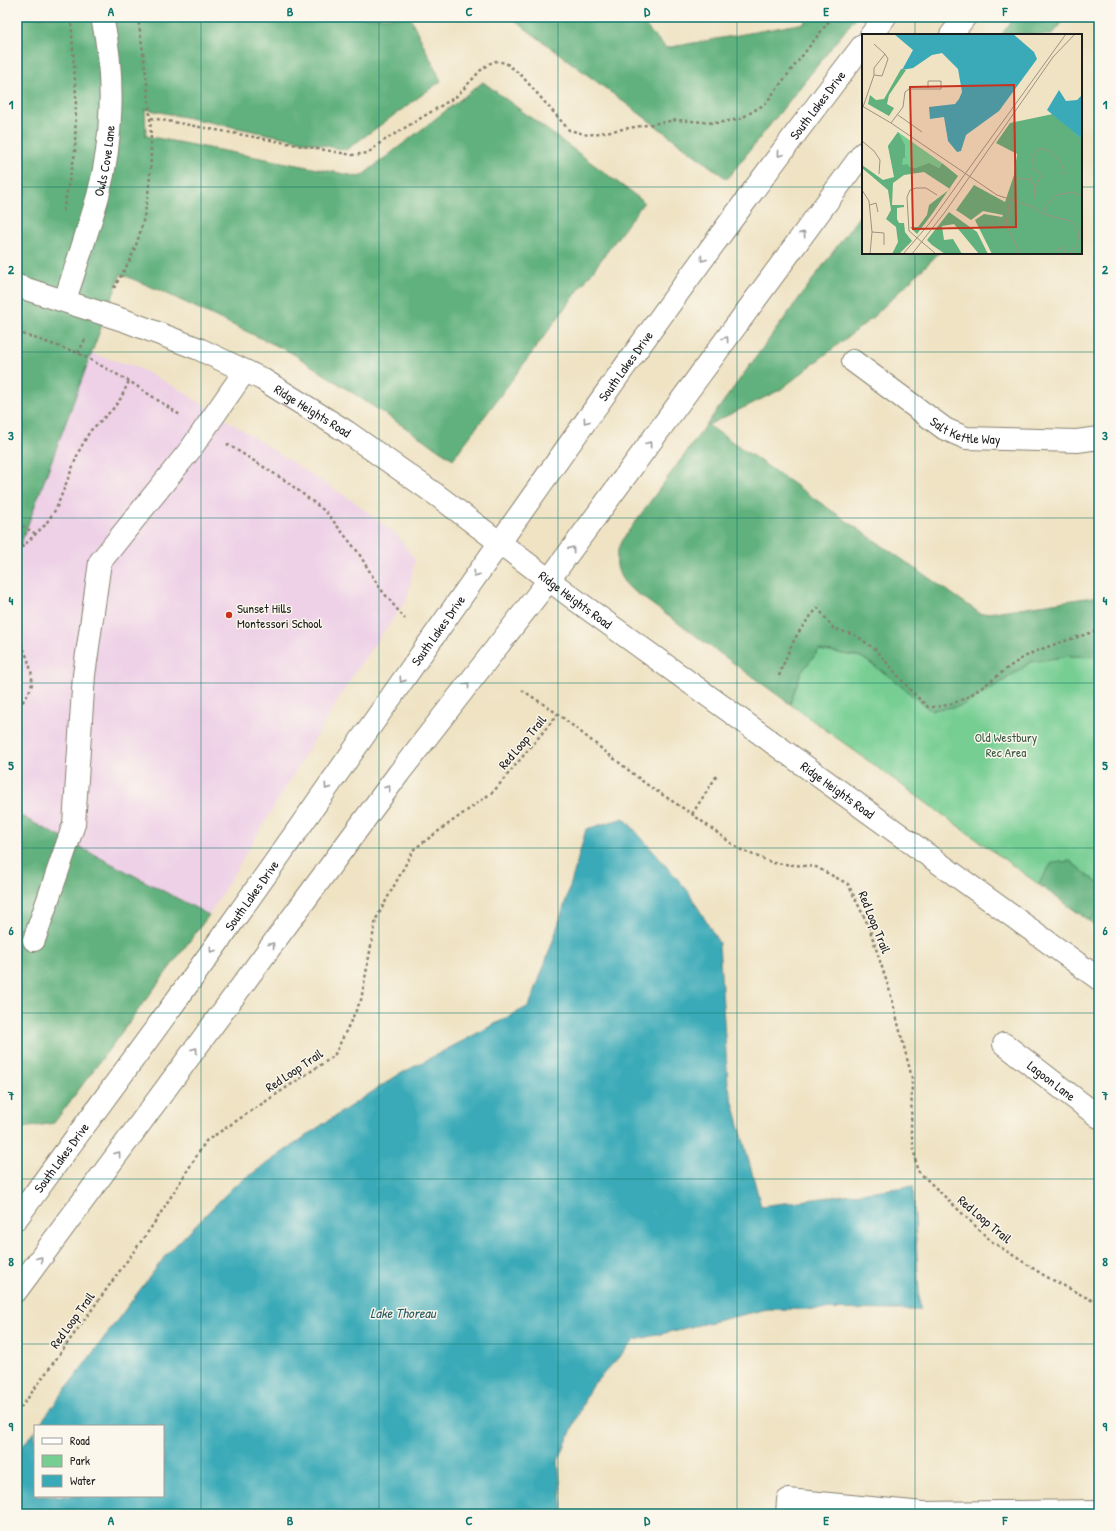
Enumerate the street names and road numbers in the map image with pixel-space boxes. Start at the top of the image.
street label: South Lakes Drive [785,67,849,143]
street label: Owls Cove Lane [89,125,119,198]
street label: South Lakes Drive [594,327,657,405]
street label: Ridge Heights Road [271,380,355,441]
street label: Salt Kettle Way [927,412,1001,448]
street label: Ridge Heights Road [535,566,616,633]
street label: South Lakes Drive [407,591,469,669]
street label: Red Loop Trail [494,711,550,773]
street label: Ridge Heights Road [797,757,878,823]
street label: South Lakes Drive [220,856,283,934]
street label: Red Loop Trail [854,888,896,956]
street label: Red Loop Trail [262,1044,327,1096]
street label: Lagoon Lane [1024,1056,1079,1105]
street label: South Lakes Drive [30,1119,93,1196]
street label: Red Loop Trail [954,1191,1016,1247]
street label: Red Loop Trail [45,1288,99,1352]

